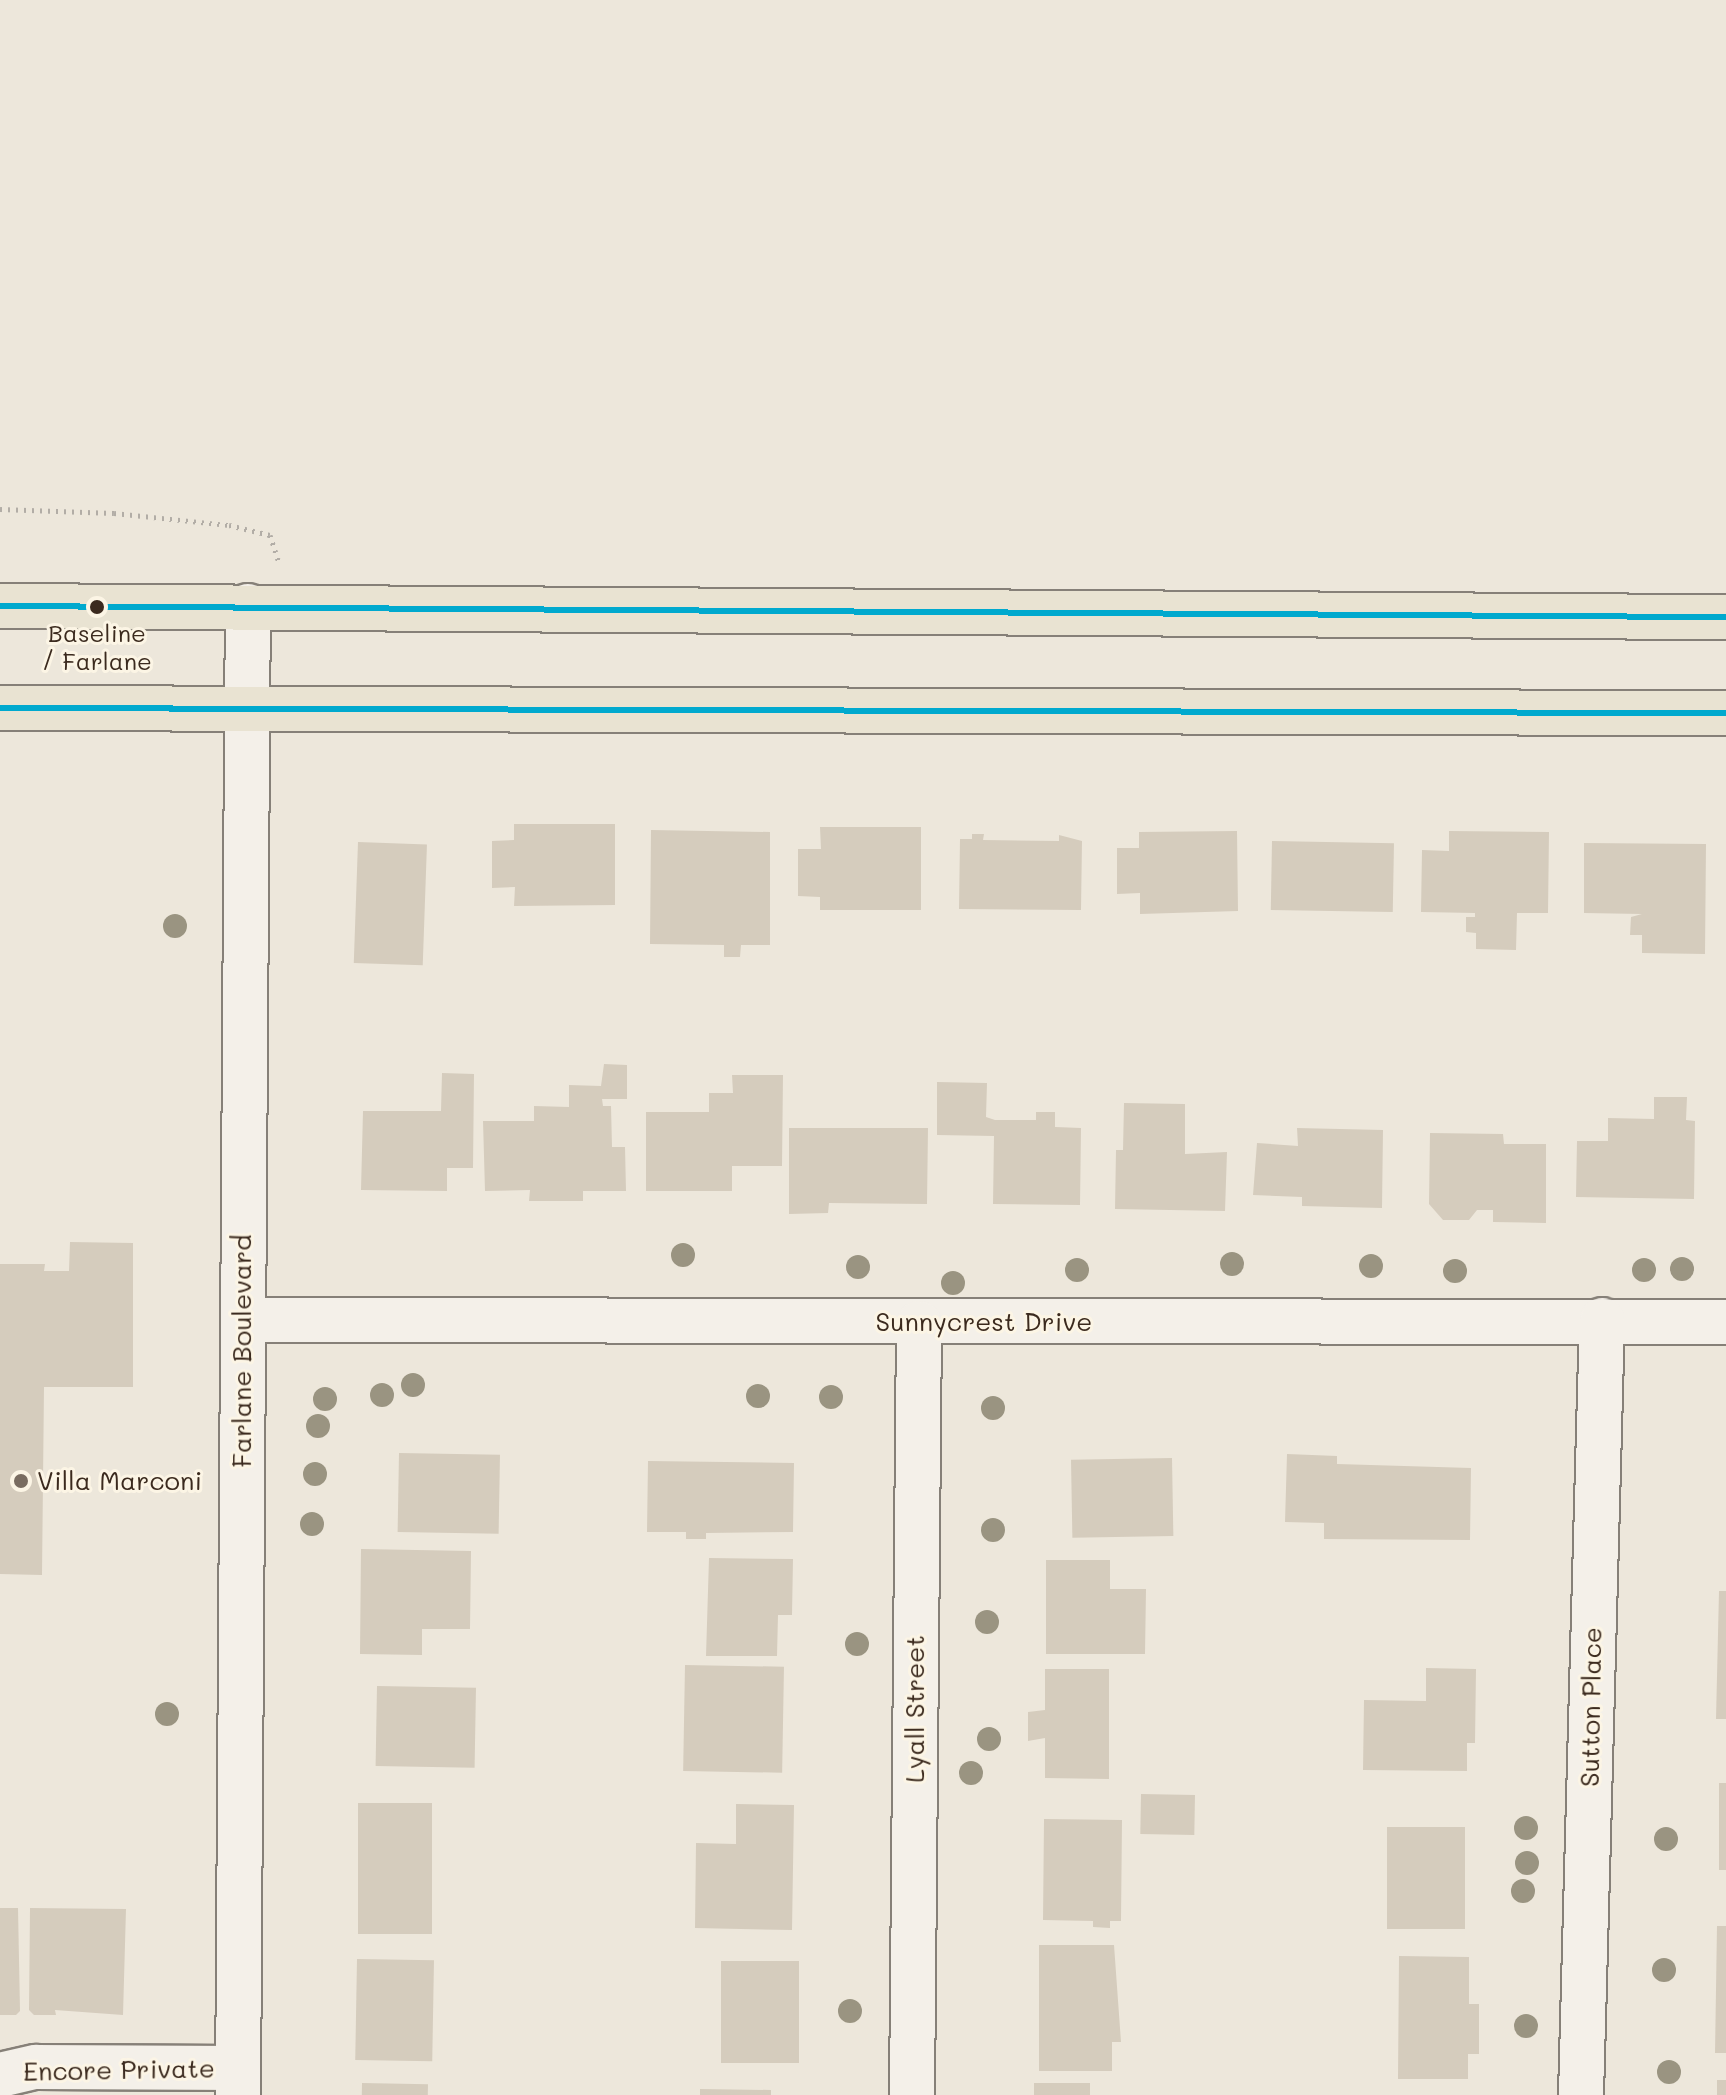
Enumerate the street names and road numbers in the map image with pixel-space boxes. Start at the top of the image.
street label: Farlane Boulevard [226,1234,258,1468]
street label: Sunnycrest Drive [876,1306,1092,1338]
street label: Sutton Place [1574,1627,1608,1787]
street label: Lyall Street [899,1635,931,1783]
street label: Encore Private [23,2053,215,2087]

